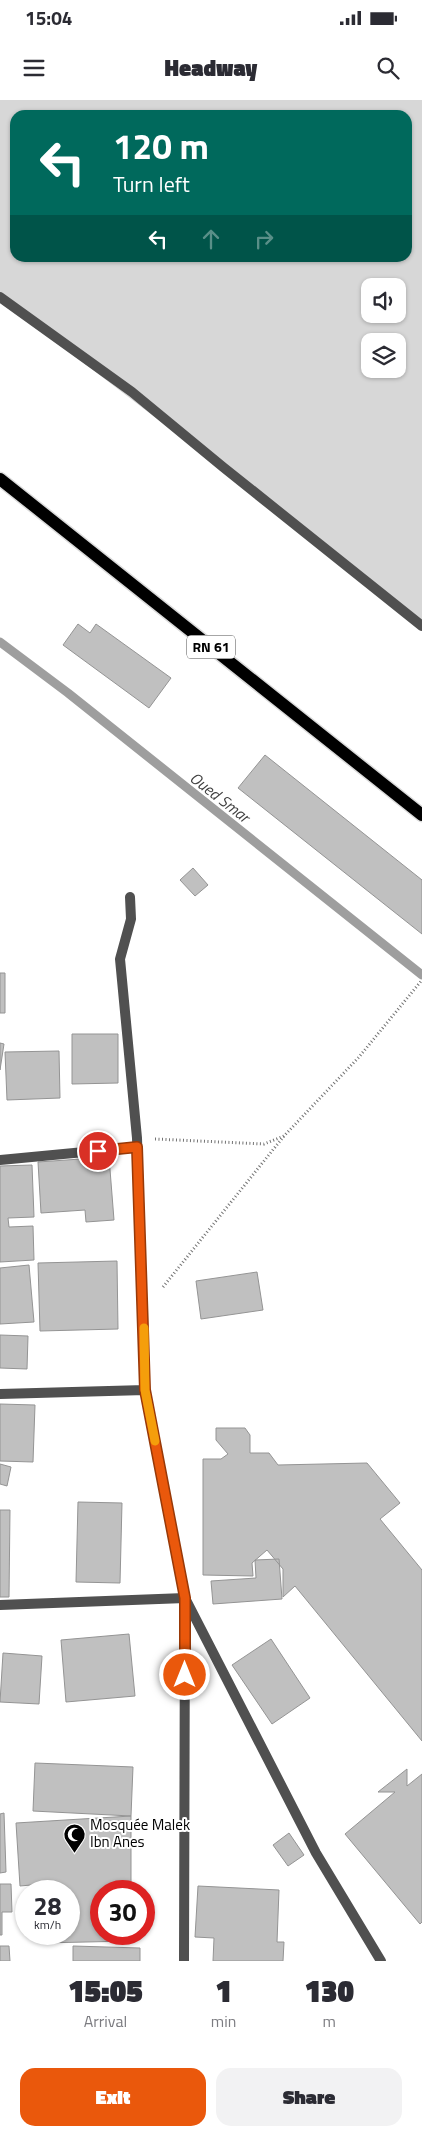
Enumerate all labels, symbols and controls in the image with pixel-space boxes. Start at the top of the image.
text: 15:04 [25,3,72,32]
text: Headway [165,51,257,85]
icon: menu [20,54,48,82]
icon: search [374,54,402,82]
text: 120 m [113,119,209,173]
icon: left [30,130,95,195]
text: Turn left [113,167,190,201]
icon: left [144,225,172,253]
icon: ahead [197,225,225,253]
icon: right [250,225,278,253]
map controls [361,278,406,378]
button: sound [361,278,406,323]
button: layers [361,333,406,378]
road number: RN 61 [187,636,235,658]
water label: Oued Smar [185,766,257,829]
pin [77,1130,119,1172]
icon: arrive [84,1137,112,1165]
position arrow [158,1648,210,1700]
place label: Mosquée Malek Ibn Anes [90,1813,190,1853]
mosque icon: Mosquée Malek Ibn Anes [62,1822,86,1853]
speed limit sign: 30 [90,1880,155,1945]
text: 28 [33,1887,62,1925]
text: km/h [34,1915,61,1934]
text: 15:05 [68,1968,143,2014]
text: 1 [215,1968,232,2014]
text: 130 [304,1968,354,2014]
text: Arrival [84,2009,127,2033]
text: min [211,2009,236,2033]
text: m [322,2009,336,2033]
button: Exit [20,2068,206,2126]
button: Share [216,2068,402,2126]

